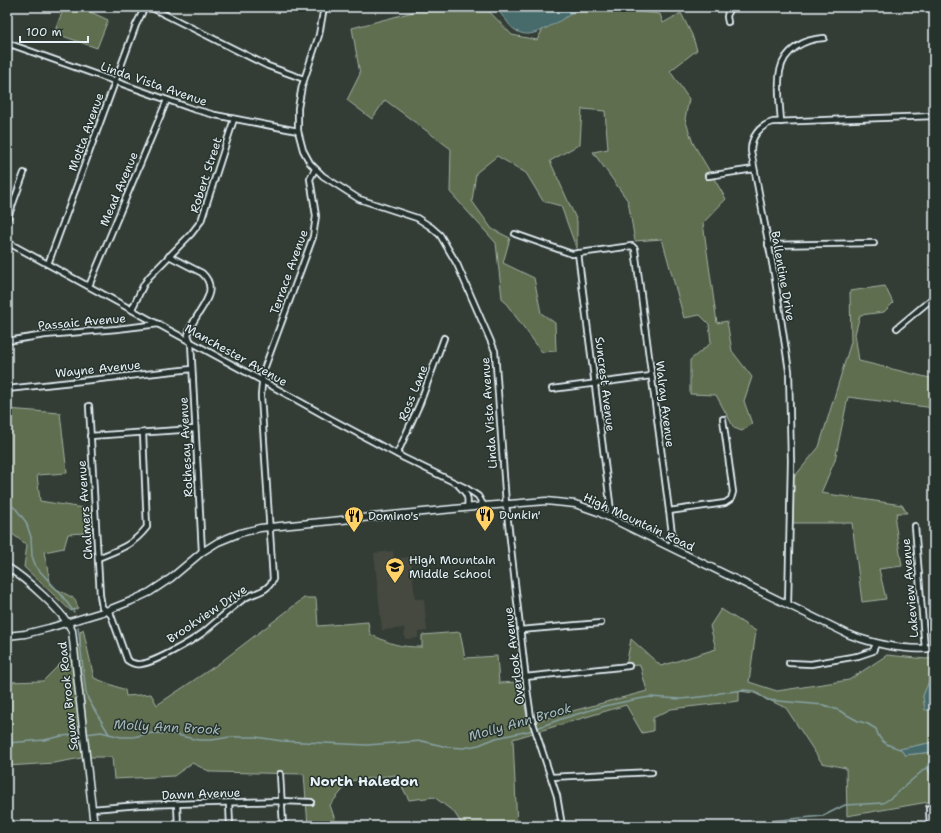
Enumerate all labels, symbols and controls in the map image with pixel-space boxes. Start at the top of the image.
scale bar [20,18,88,44]
text: 100 m [26,24,62,40]
street label: Linda Vista Avenue [99,58,210,110]
street label: Motta Avenue [64,90,108,173]
street label: Robert Street [186,135,226,215]
street label: Mead Avenue [96,149,142,229]
street label: Terrace Avenue [266,227,312,317]
street label: Ballentine Drive [767,230,799,323]
street label: Passaic Avenue [37,310,127,334]
street label: Manchester Avenue [182,320,290,390]
street label: Suncrest Avenue [591,336,619,432]
street label: Linda Vista Avenue [477,356,501,469]
street label: Wayne Avenue [55,357,142,381]
street label: Walray Avenue [652,360,678,449]
street label: Ross Lane [395,363,432,423]
street label: Rothesay Avenue [175,396,197,498]
street label: Chalmers Avenue [74,459,96,560]
street label: High Mountain Road [581,489,697,555]
restaurant icon: Dunkin' [474,504,496,532]
restaurant icon: Domino's [343,505,365,533]
place label: Dunkin' [499,507,541,523]
place label: Domino's [368,508,419,524]
street label: Lakeview Avenue [898,537,922,638]
place label: High Mountain Middle School [409,552,496,582]
school or university icon: High Mountain Middle School [384,556,406,584]
street label: Brookview Drive [164,581,250,647]
street label: Overlook Avenue [500,606,528,706]
street label: Squaw Brook Road [54,640,82,751]
water label: Molly Ann Brook [466,699,574,745]
water label: Molly Ann Brook [113,716,221,738]
district label: North Haledon [310,772,418,790]
street label: Dawn Avenue [161,785,241,803]

